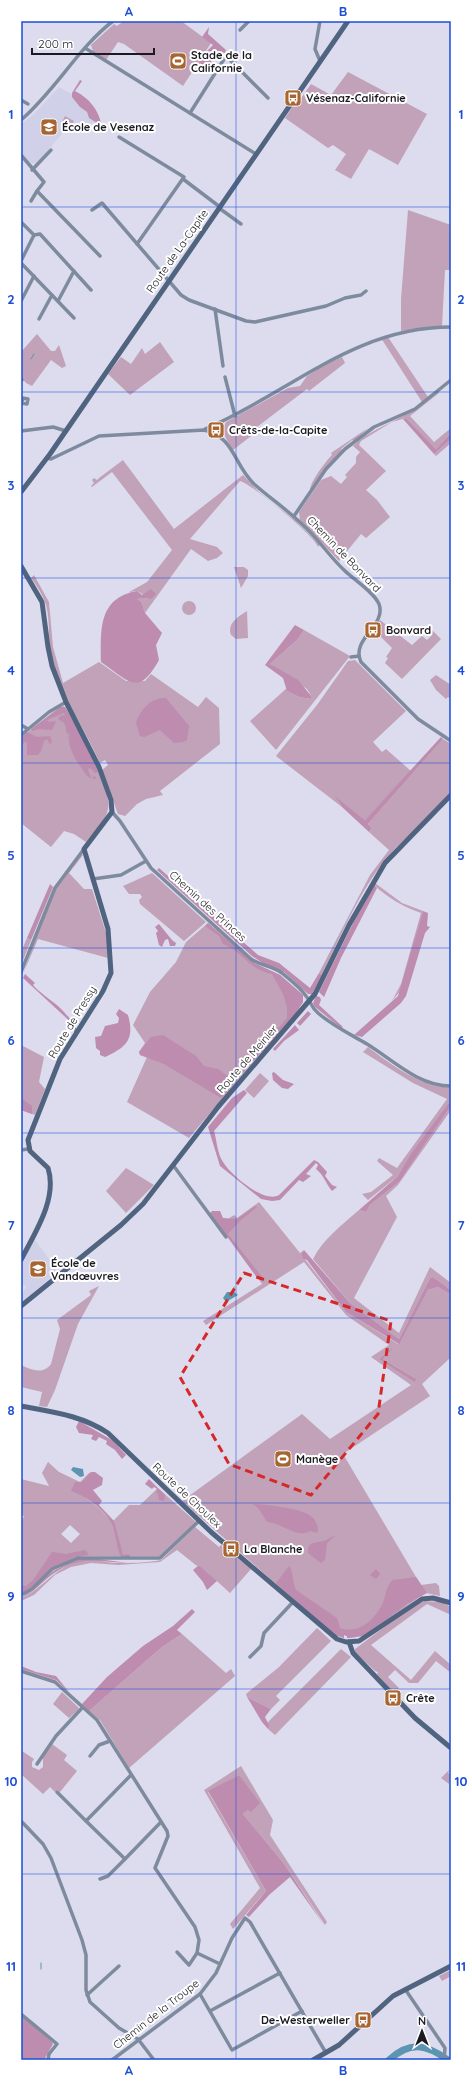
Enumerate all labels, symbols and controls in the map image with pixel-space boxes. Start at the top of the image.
text: A [125,3,134,19]
text: B [339,3,347,19]
scale bar [32,30,154,56]
text: 200 m [38,36,73,51]
place label: Stade de la Californie [191,48,252,75]
sports icon: Stade de la Californie [168,51,188,71]
bus stop icon: Vésenaz-Californie [283,88,303,108]
place label: Vésenaz-Californie [306,91,406,105]
text: 1 [8,106,14,122]
text: 1 [458,106,464,122]
school or university icon: École de Vesenaz [39,117,59,137]
place label: École de Vesenaz [62,120,155,134]
street label: Route de La-Capite [143,207,211,295]
text: 2 [7,291,15,307]
text: 2 [457,291,465,307]
bus stop icon: Crêts-de-la-Capite [206,420,226,440]
place label: Crêts-de-la-Capite [229,423,328,437]
text: 3 [8,477,15,493]
text: 3 [458,477,465,493]
street label: Chemin de Bonvard [304,513,384,595]
bus stop icon: Bonvard [363,620,383,640]
place label: Bonvard [386,623,431,637]
text: 4 [7,662,15,678]
text: 4 [457,662,465,678]
text: 5 [7,847,15,863]
text: 5 [457,847,465,863]
street label: Chemin des Princes [167,868,249,944]
street label: Route de Pressy [45,983,99,1061]
street label: Route de Meinier [214,1021,281,1096]
text: 6 [7,1032,15,1048]
text: 6 [457,1032,465,1048]
text: 7 [7,1217,15,1233]
text: 7 [457,1217,465,1233]
place label: École de Vandœuvres [51,1256,119,1283]
school or university icon: École de Vandœuvres [28,1259,48,1279]
text: 8 [7,1402,15,1418]
text: 8 [457,1402,465,1418]
sports icon: Manège [273,1449,293,1469]
place label: Manège [296,1452,339,1466]
street label: Route de Choulex [150,1459,224,1531]
bus stop icon: La Blanche [221,1539,241,1559]
place label: La Blanche [244,1542,303,1556]
text: 9 [7,1588,15,1604]
text: 9 [457,1588,465,1604]
bus stop icon: Crête [383,1688,403,1708]
place label: Crête [406,1691,435,1705]
text: 10 [4,1773,18,1789]
text: 10 [454,1773,468,1789]
text: 11 [6,1958,16,1974]
text: 11 [456,1958,466,1974]
street label: Chemin de la Troupe [110,1976,202,2052]
bus stop icon: De-Westerweller [353,2010,373,2030]
north arrow [402,2011,442,2051]
place label: De-Westerweller [261,2013,350,2027]
text: N [418,2014,426,2028]
text: A [125,2062,134,2078]
text: B [339,2062,347,2078]

